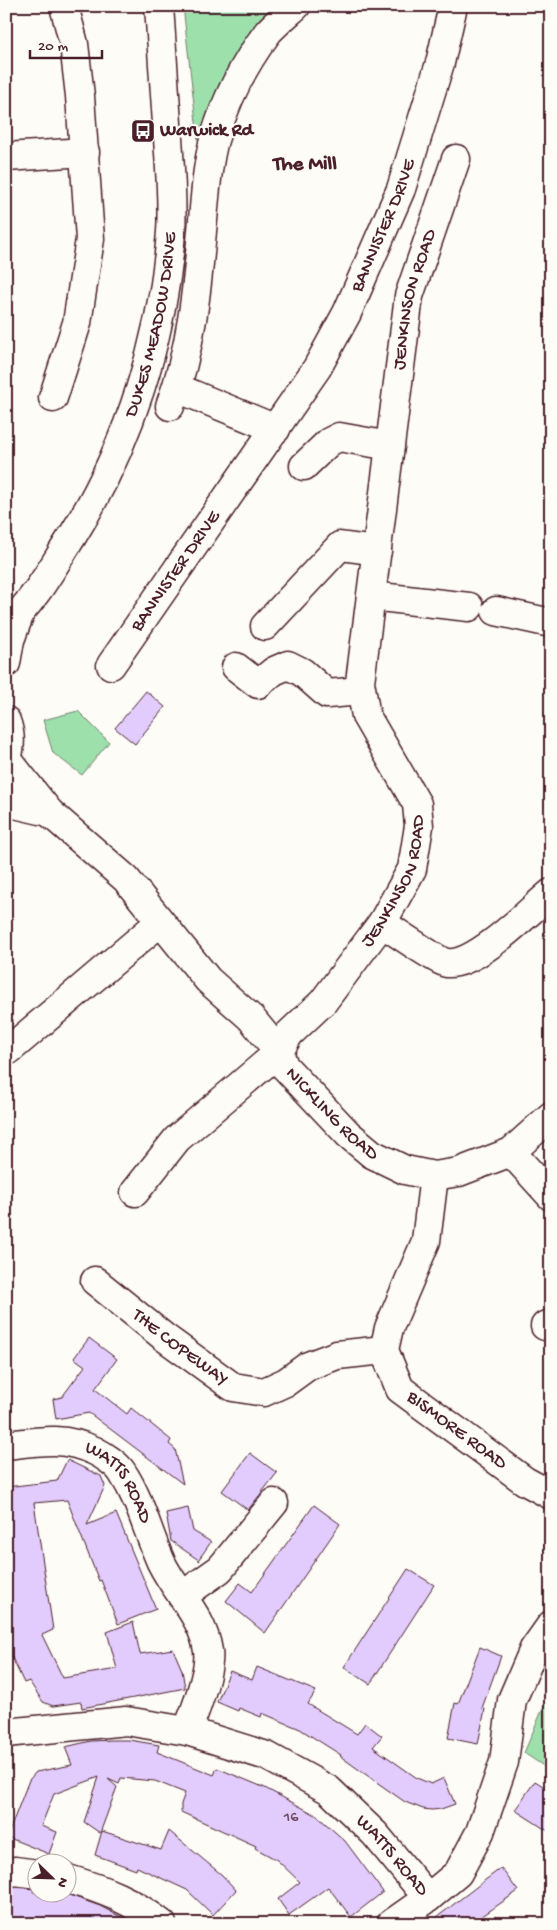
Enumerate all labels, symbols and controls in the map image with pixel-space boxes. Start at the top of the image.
scale bar [30,28,102,60]
text: 20 m [38,38,68,56]
bus stop icon: Warwick Rd [130,118,156,144]
place label: Warwick Rd [159,120,255,143]
district label: The Mill [271,153,337,178]
street label: BANNISTER DRIVE [346,155,421,297]
street label: JENKINSON ROAD [388,226,443,371]
street label: DUKES MEADOW DRIVE [119,230,183,422]
street label: BANNISTER DRIVE [125,505,227,637]
street label: JENKINSON ROAD [356,813,431,952]
street label: NICKLING ROAD [280,1063,384,1166]
street label: THE COPEWAY [126,1303,233,1391]
street label: BISMORE ROAD [401,1385,512,1476]
street label: WATTS ROAD [81,1436,157,1527]
house number: 16 [283,1809,299,1828]
street label: WATTS ROAD [351,1810,434,1902]
north arrow [28,1852,78,1902]
text: N [52,1875,71,1890]

